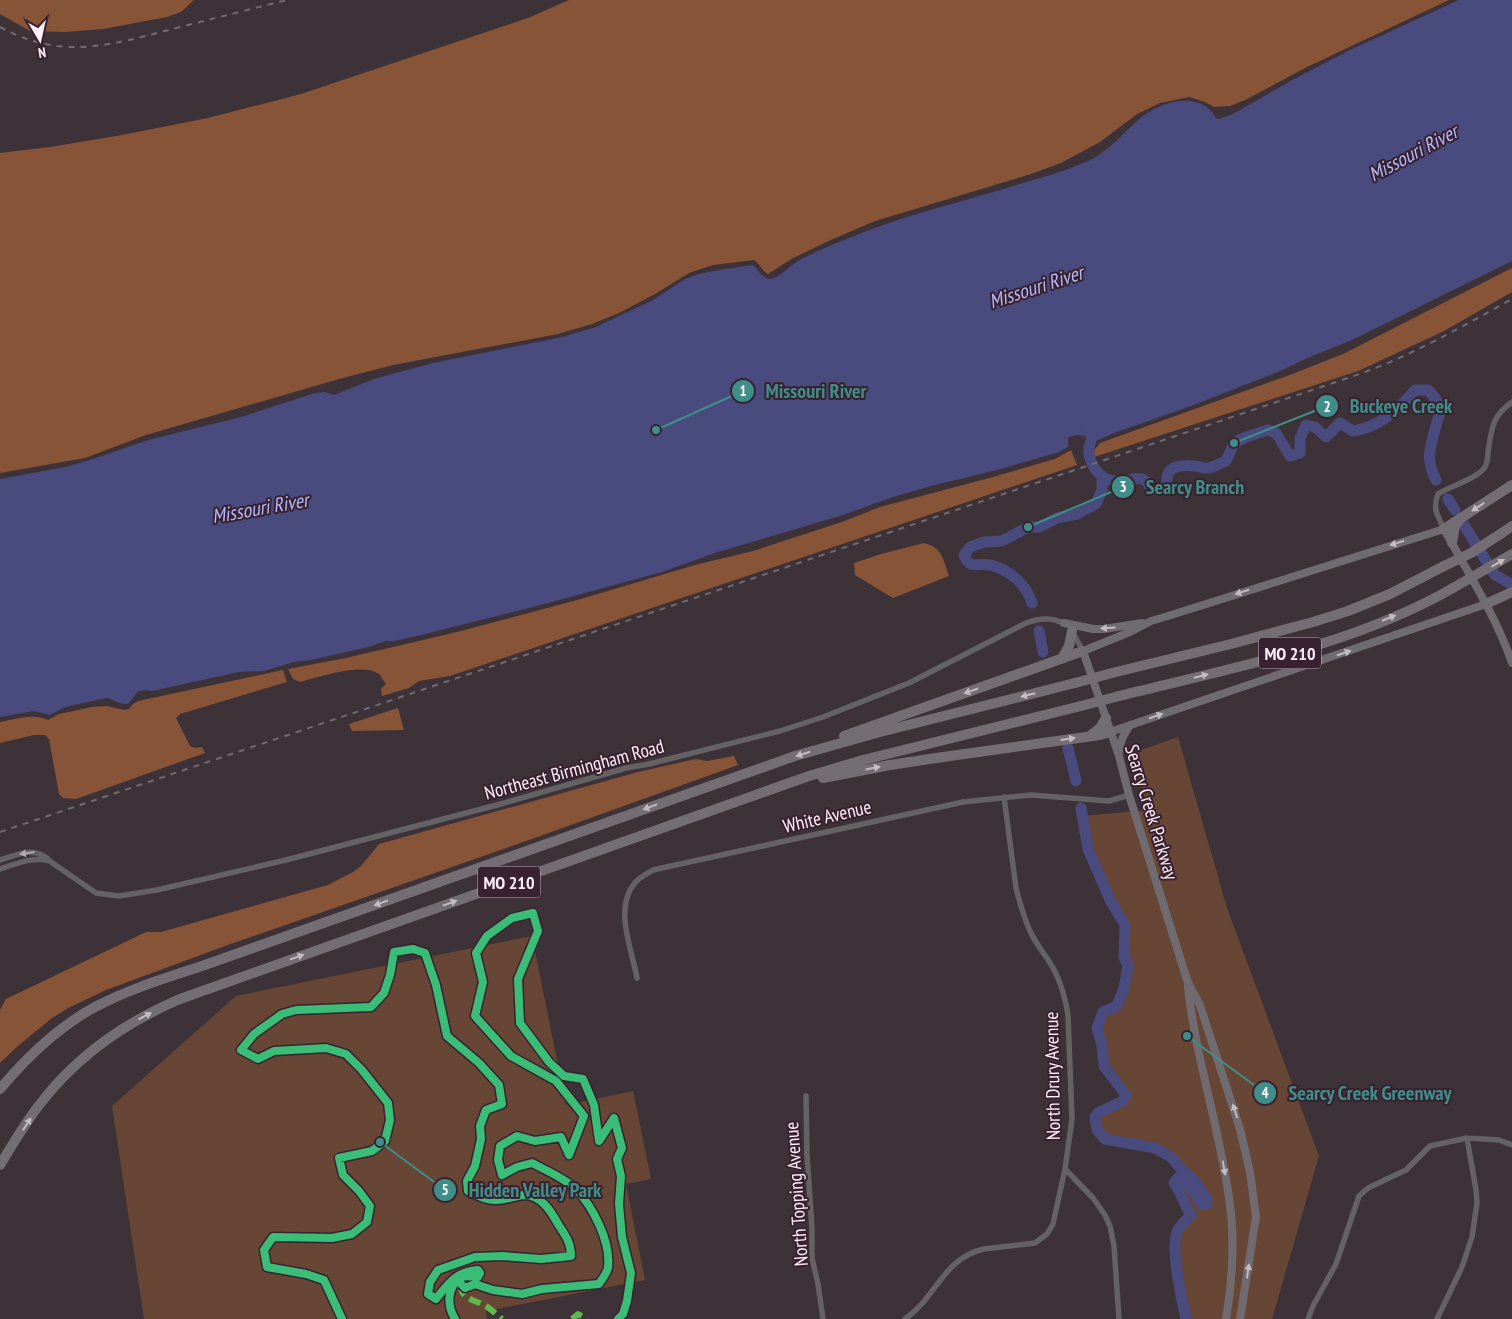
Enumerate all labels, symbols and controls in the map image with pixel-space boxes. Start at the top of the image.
north arrow [15,15,65,65]
text: N [37,43,47,62]
water label: Missouri River [1364,117,1464,187]
water label: Missouri River [986,259,1089,314]
callout: Missouri River [731,374,876,409]
text: Missouri River [766,378,867,404]
text: 1 [739,381,747,400]
callout: Buckeye Creek [1315,389,1463,424]
text: Buckeye Creek [1350,393,1453,419]
text: 2 [1323,397,1331,416]
callout: Searcy Branch [1110,470,1254,505]
text: Searcy Branch [1146,474,1244,500]
text: 3 [1119,477,1127,496]
water label: Missouri River [210,486,313,529]
one-way arrow [1471,502,1485,512]
one-way arrow [1389,540,1404,548]
one-way arrow [1491,558,1504,567]
one-way arrow [1235,589,1250,597]
one-way arrow [1382,614,1396,622]
one-way arrow [1099,625,1115,633]
road number: MO 210 [1259,638,1321,668]
one-way arrow [1336,649,1351,656]
one-way arrow [1193,671,1208,679]
one-way arrow [963,687,978,695]
one-way arrow [1020,691,1035,699]
one-way arrow [1149,712,1164,719]
street label: Northeast Birmingham Road [482,733,666,805]
one-way arrow [1060,735,1076,743]
street label: Searcy Creek Parkway [1120,741,1184,883]
one-way arrow [795,750,810,758]
one-way arrow [865,764,880,772]
street label: White Avenue [781,794,874,838]
one-way arrow [642,804,657,811]
one-way arrow [19,849,35,857]
road number: MO 210 [478,866,540,898]
one-way arrow [373,899,388,907]
one-way arrow [443,899,458,907]
one-way arrow [290,953,305,961]
street label: North Drury Avenue [1039,1011,1065,1140]
one-way arrow [138,1012,153,1020]
callout: Searcy Creek Greenway [1253,1076,1462,1111]
text: Searcy Creek Greenway [1288,1080,1453,1106]
text: 4 [1261,1083,1269,1102]
one-way arrow [1231,1104,1238,1119]
one-way arrow [22,1117,31,1131]
street label: North Topping Avenue [779,1121,813,1267]
one-way arrow [1220,1160,1228,1176]
callout: Hidden Valley Park [433,1172,612,1207]
text: Hidden Valley Park [469,1177,602,1203]
text: 5 [441,1180,449,1199]
one-way arrow [1244,1263,1252,1279]

